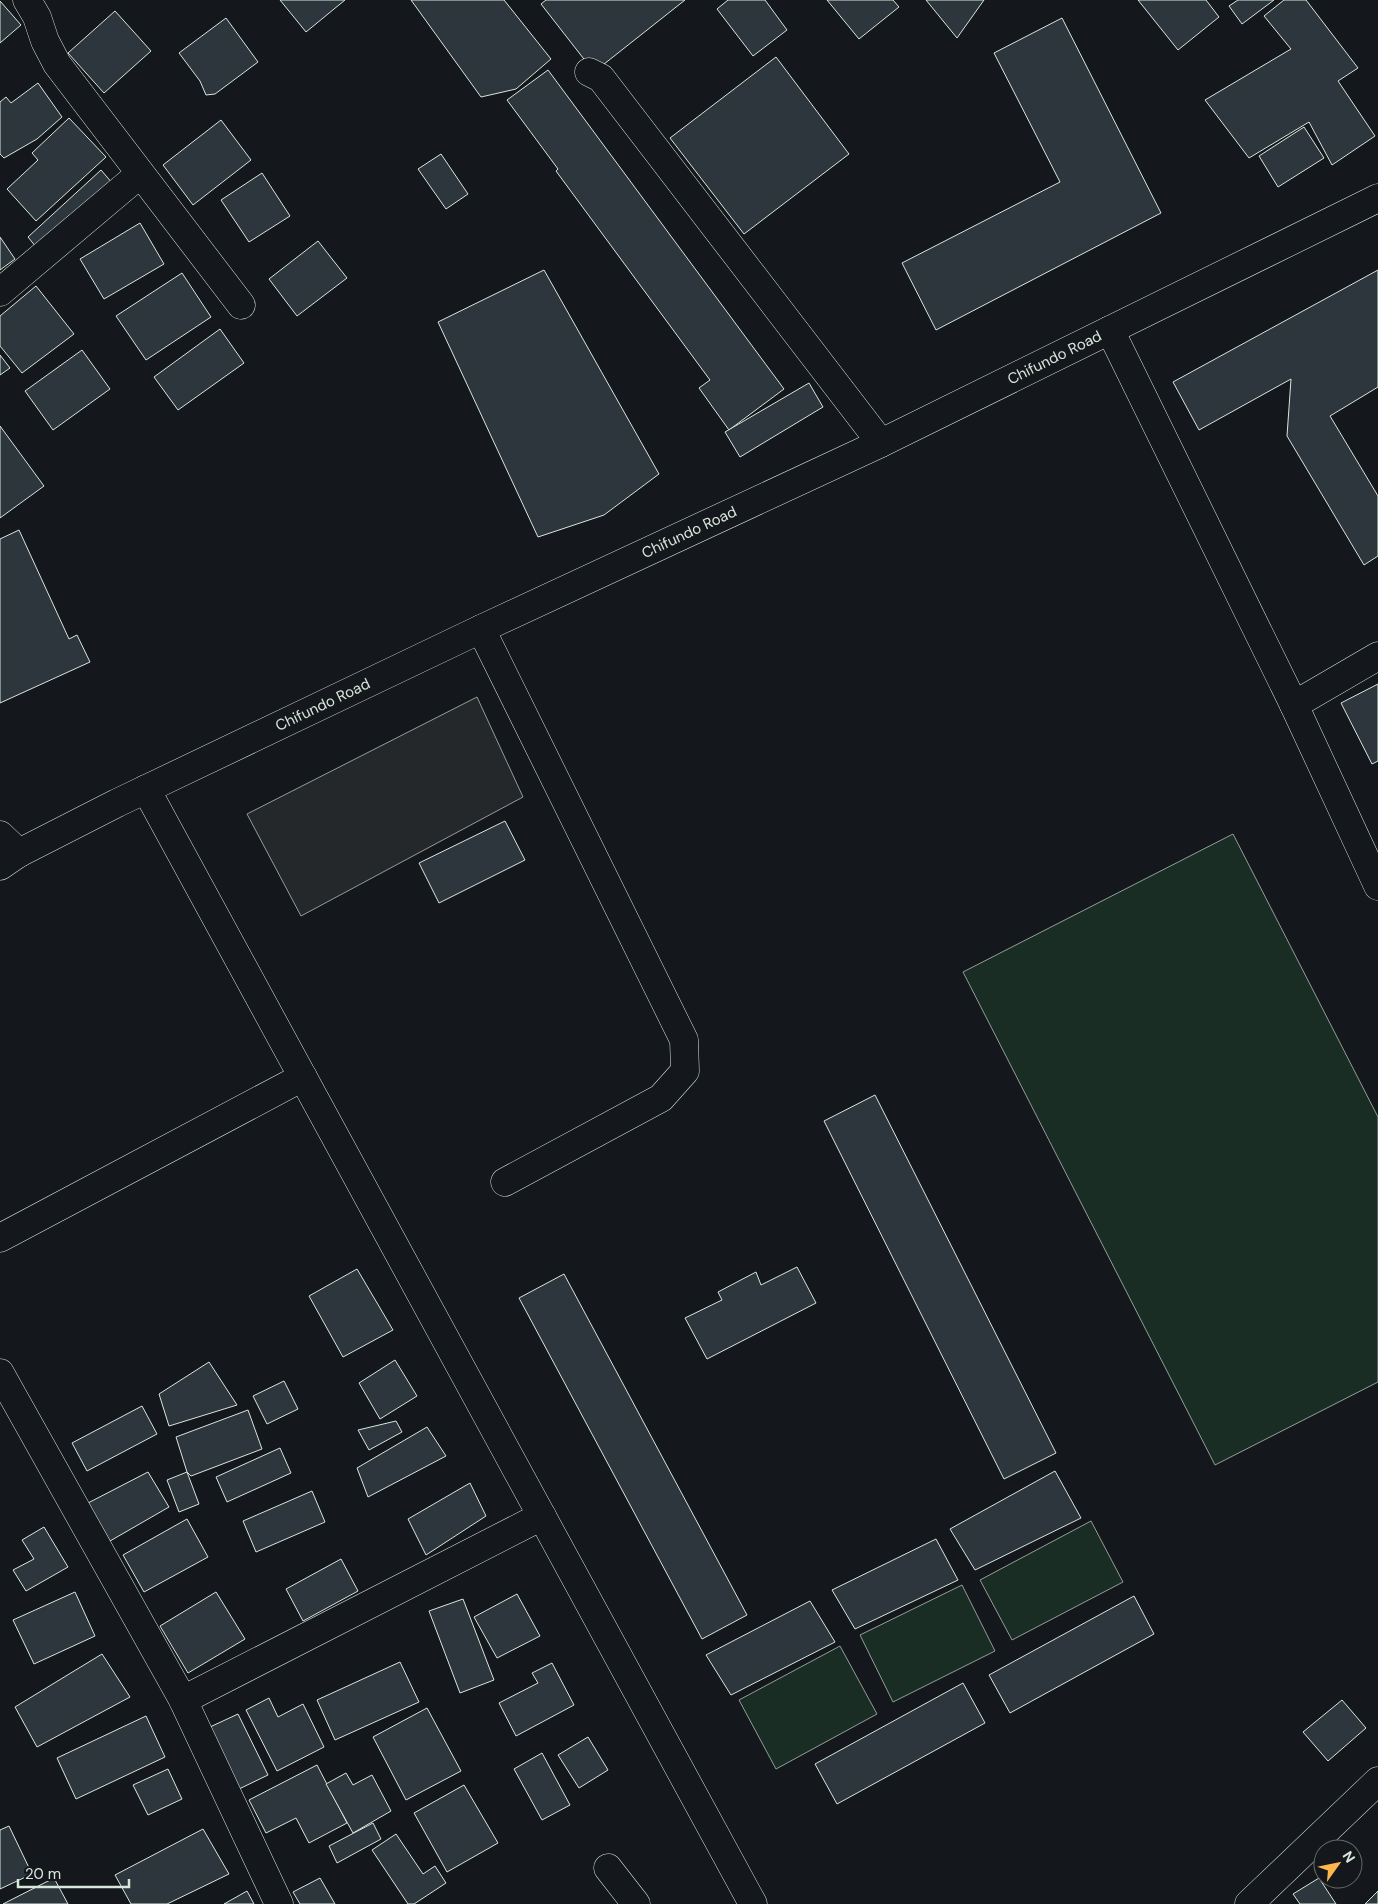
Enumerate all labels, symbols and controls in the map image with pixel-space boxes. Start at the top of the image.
street label: Chifundo Road [1004,326,1105,389]
street label: Chifundo Road [638,502,740,563]
street label: Chifundo Road [272,674,373,736]
north arrow [1313,1839,1363,1889]
text: N [1339,1848,1359,1866]
scale bar [18,1856,129,1888]
text: 20 m [25,1864,61,1884]

